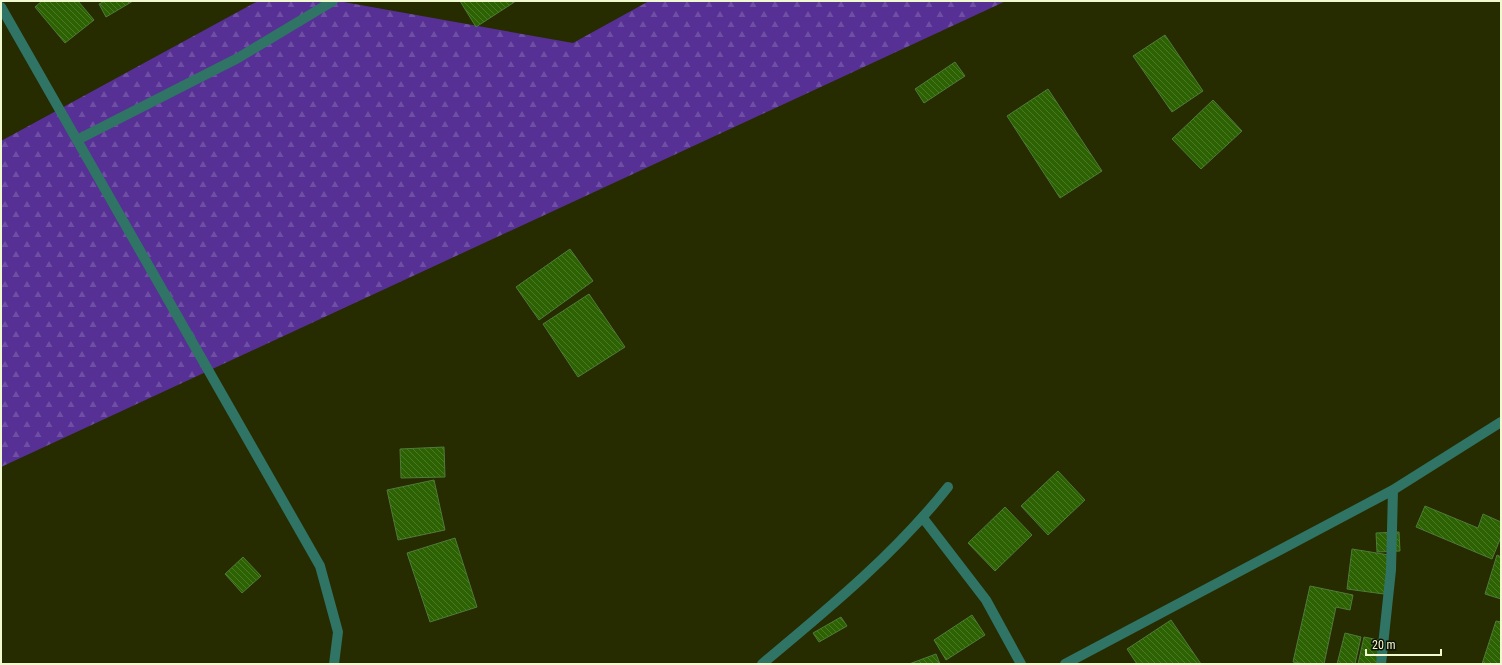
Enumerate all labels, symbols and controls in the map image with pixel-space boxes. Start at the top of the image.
scale bar [1366,631,1441,657]
text: 20 m [1372,638,1396,652]

